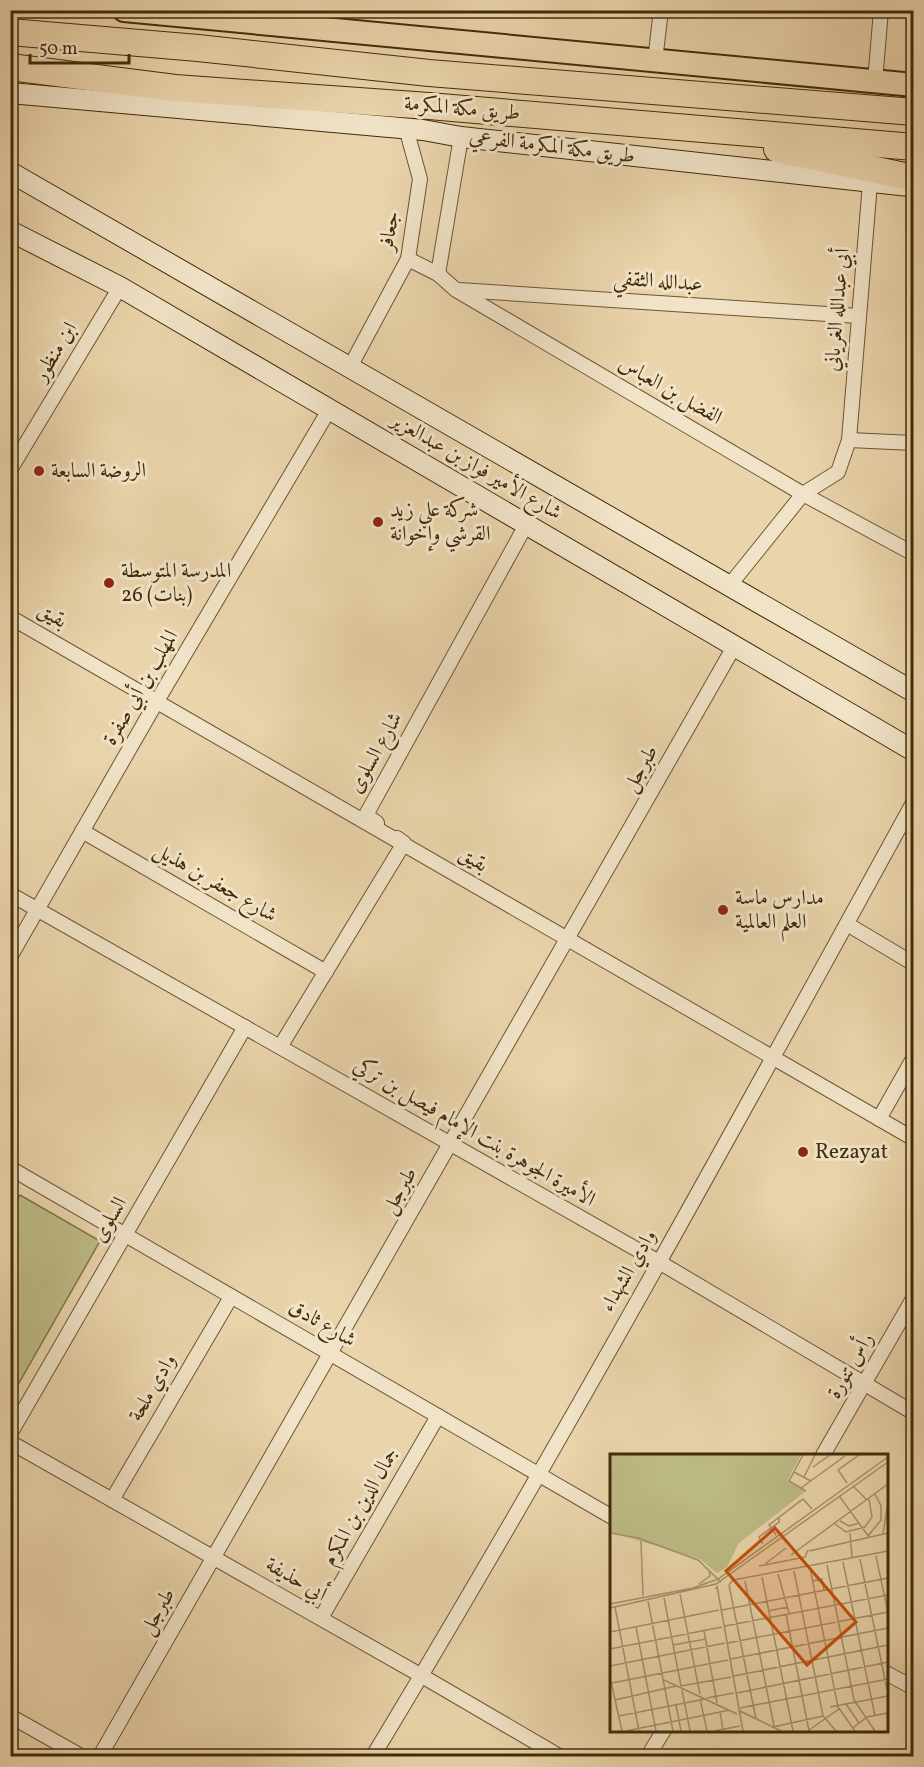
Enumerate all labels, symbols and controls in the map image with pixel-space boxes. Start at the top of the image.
scale bar [30,27,129,65]
text: 50 m [39,37,78,62]
street label: طريق مكة المكرمة [403,89,521,129]
street label: طريق مكة المكرمة الفرعي [467,122,637,173]
street label: جعافر [372,209,408,255]
street label: أبي عبدالله الغرياني [816,247,859,373]
street label: عبدالله الثقفي [612,264,704,304]
street label: ابن منظور [26,317,85,389]
street label: الفضل بن العباس [613,350,727,432]
street label: شارع الأمير فواز بن عبدالعزير [382,403,568,530]
place label: الروضة السابعة [51,457,146,486]
marker: الروضة السابعة [32,464,46,478]
place label: شركة علي زيد القرشي وإخوانة [390,496,491,553]
marker: شركة علي زيد القرشي وإخوانة [371,515,385,529]
place label: المدرسة المتوسطة 26 (بنات) [121,557,231,610]
marker: المدرسة المتوسطة 26 (بنات) [102,576,116,590]
street label: بقيق [32,596,72,636]
street label: المهلب بن أبي صفرة [94,624,187,752]
street label: شارع السلوى [342,707,412,800]
street label: طبرجل [616,740,666,798]
street label: شارع جعفر بن هذيل [147,836,282,932]
street label: بقيق [453,840,493,880]
place label: مدارس ماسة العلم العالمية [735,884,824,942]
marker: مدارس ماسة العلم العالمية [716,903,730,917]
street label: الأميرة الجوهرة بنت الإمام فيصل بن تركي [347,1050,601,1216]
place label: Rezayat [815,1138,888,1167]
marker: Rezayat [796,1145,810,1159]
street label: طبرجل [375,1162,425,1220]
street label: السلوى [85,1192,135,1248]
street label: وادي الشهداء [594,1224,664,1318]
street label: شارع ثادق [282,1293,361,1357]
street label: رأس تنورة [819,1327,882,1404]
street label: وادي ملحة [122,1349,184,1427]
street label: جمال الدين بن المكرم [315,1443,408,1572]
inset map [610,1454,888,1731]
street label: أبي حذيفة [259,1549,333,1610]
street label: طبرجل [133,1583,183,1641]

